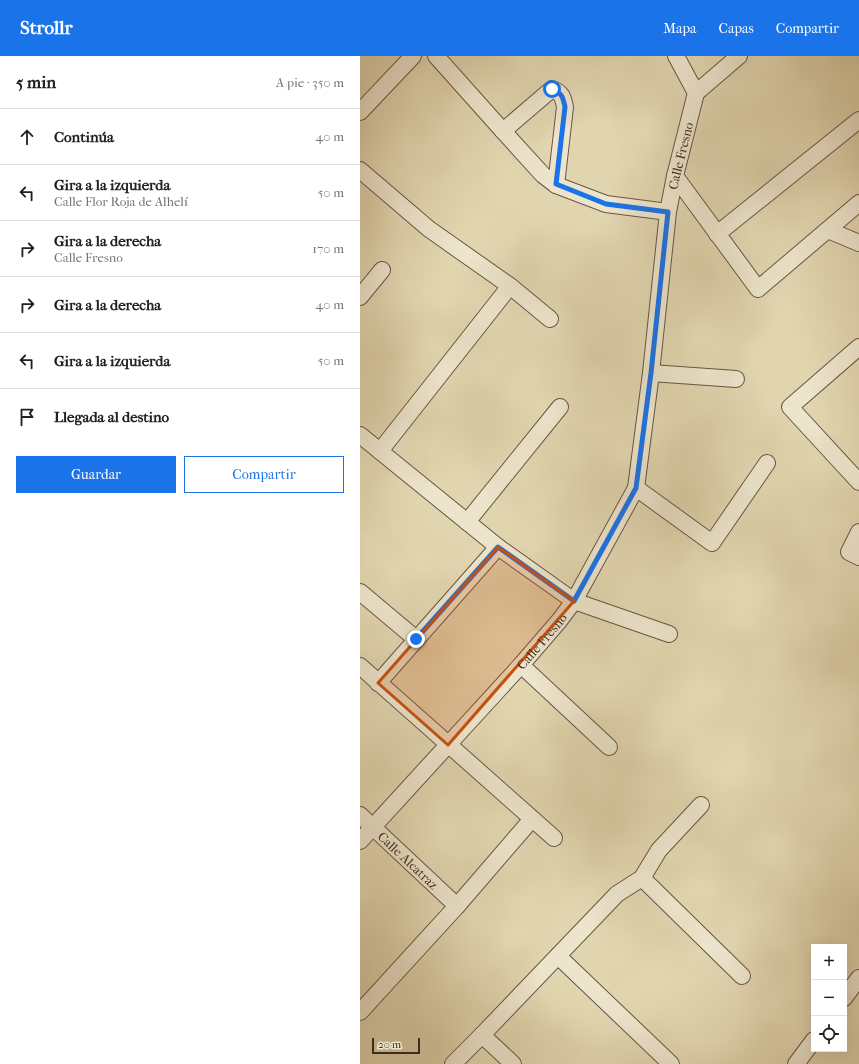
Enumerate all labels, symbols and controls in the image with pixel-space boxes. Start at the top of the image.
text: Strollr [20,17,73,39]
text: Mapa [663,20,697,37]
text: Capas [719,20,754,37]
text: Compartir [776,20,839,37]
text: 5 min [16,72,56,92]
text: A pie · 350 m [276,75,344,90]
route start [543,80,561,98]
street label: Calle Fresno [665,120,696,191]
icon: ahead [16,126,38,148]
text: Continúa [54,128,114,146]
text: 40 m [316,129,344,144]
text: Gira a la izquierda [54,176,170,194]
icon: left [16,182,38,204]
text: 50 m [318,185,344,200]
text: Calle Flor Roja de Alhelí [54,194,188,209]
text: Gira a la derecha [54,232,161,250]
icon: right [16,238,38,260]
text: 170 m [312,241,344,256]
text: Calle Fresno [54,250,123,265]
icon: right [16,294,38,316]
text: Gira a la derecha [54,296,161,314]
text: 40 m [316,297,344,312]
icon: left [16,350,38,372]
text: Gira a la izquierda [54,352,170,370]
text: 50 m [318,353,344,368]
icon: arrive [16,406,38,428]
text: Llegada al destino [54,408,169,426]
button: Guardar [16,456,176,493]
button: Compartir [184,456,344,493]
street label: Calle Fresno [513,610,570,672]
route end [407,630,425,648]
street label: Calle Alcatraz [375,828,441,892]
map controls [811,944,847,1052]
button: + [811,944,847,980]
button: − [811,980,847,1016]
button: locate [811,1016,847,1052]
scale bar [372,1036,420,1055]
text: 20 m [378,1038,401,1051]

